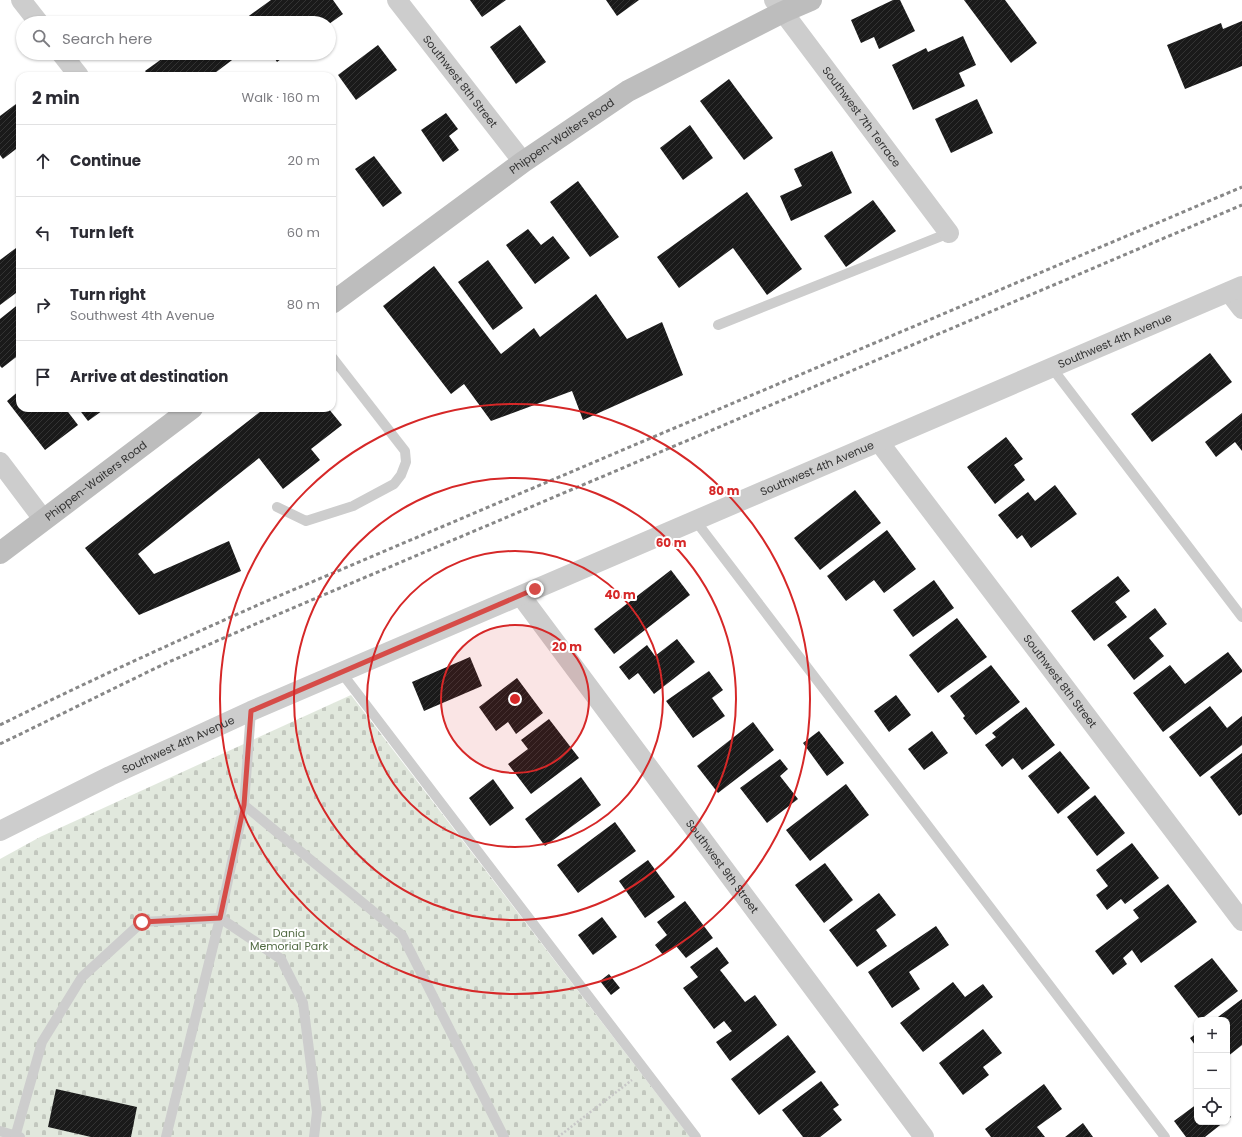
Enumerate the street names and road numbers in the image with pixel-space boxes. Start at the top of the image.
street label: Southwest 8th Street [419,32,501,131]
street label: Southwest 7th Terrace [819,63,905,171]
street label: Phippen-Waiters Road [506,95,617,178]
street label: Southwest 4th Avenue [1055,309,1174,372]
street label: Phippen-Waiters Road [41,437,150,524]
street label: Southwest 4th Avenue [757,437,876,500]
street label: Southwest 8th Street [1020,631,1101,731]
street label: Southwest 4th Avenue [119,712,237,777]
street label: Southwest 9th Street [682,816,763,917]

